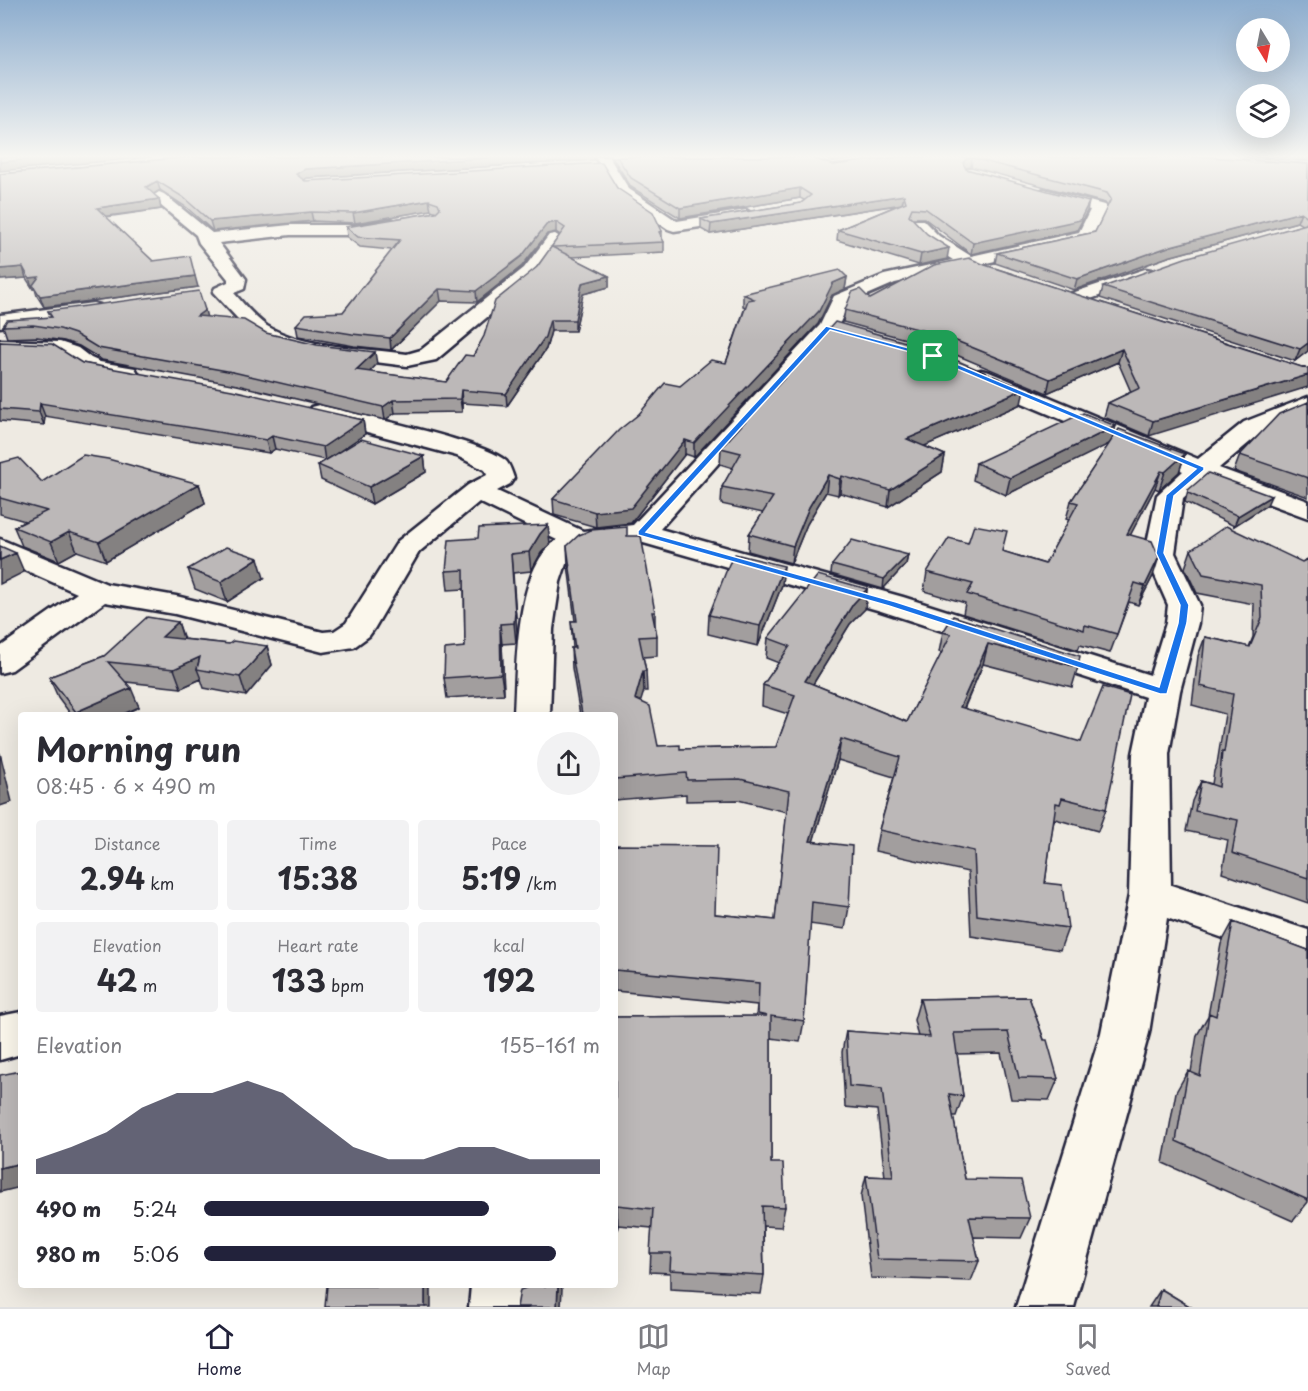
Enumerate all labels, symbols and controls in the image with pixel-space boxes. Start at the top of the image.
north arrow [1236,18,1290,72]
map controls [1236,18,1290,138]
button: layers [1236,84,1290,138]
pin [907,330,958,381]
icon: arrive [916,339,949,372]
text: Morning run [36,723,241,773]
button: share [537,732,600,795]
text: 08:45 · 6 × 490 m [36,771,216,801]
text: Distance [93,831,161,855]
text: Time [299,831,337,855]
text: Pace [491,831,527,855]
text: 2.94 [80,855,145,900]
text: 15:38 [278,855,358,900]
text: 5:19 [461,855,521,900]
text: km [145,871,174,895]
text: /km [521,871,557,895]
text: Elevation [92,933,162,957]
text: Heart rate [278,933,358,957]
text: kcal [493,933,525,957]
text: 42 [97,957,137,1002]
text: 133 [272,957,326,1002]
text: 192 [483,957,535,1002]
text: m [137,973,157,997]
text: bpm [326,973,364,997]
text: Elevation [36,1030,122,1060]
text: 155–161 m [500,1030,600,1060]
text: 490 m [36,1194,101,1224]
text: 5:24 [132,1194,177,1224]
text: 980 m [36,1239,100,1269]
text: 5:06 [132,1239,179,1269]
tab: Home [197,1320,242,1380]
tab: Map [636,1320,671,1380]
tab: Saved [1065,1320,1111,1380]

